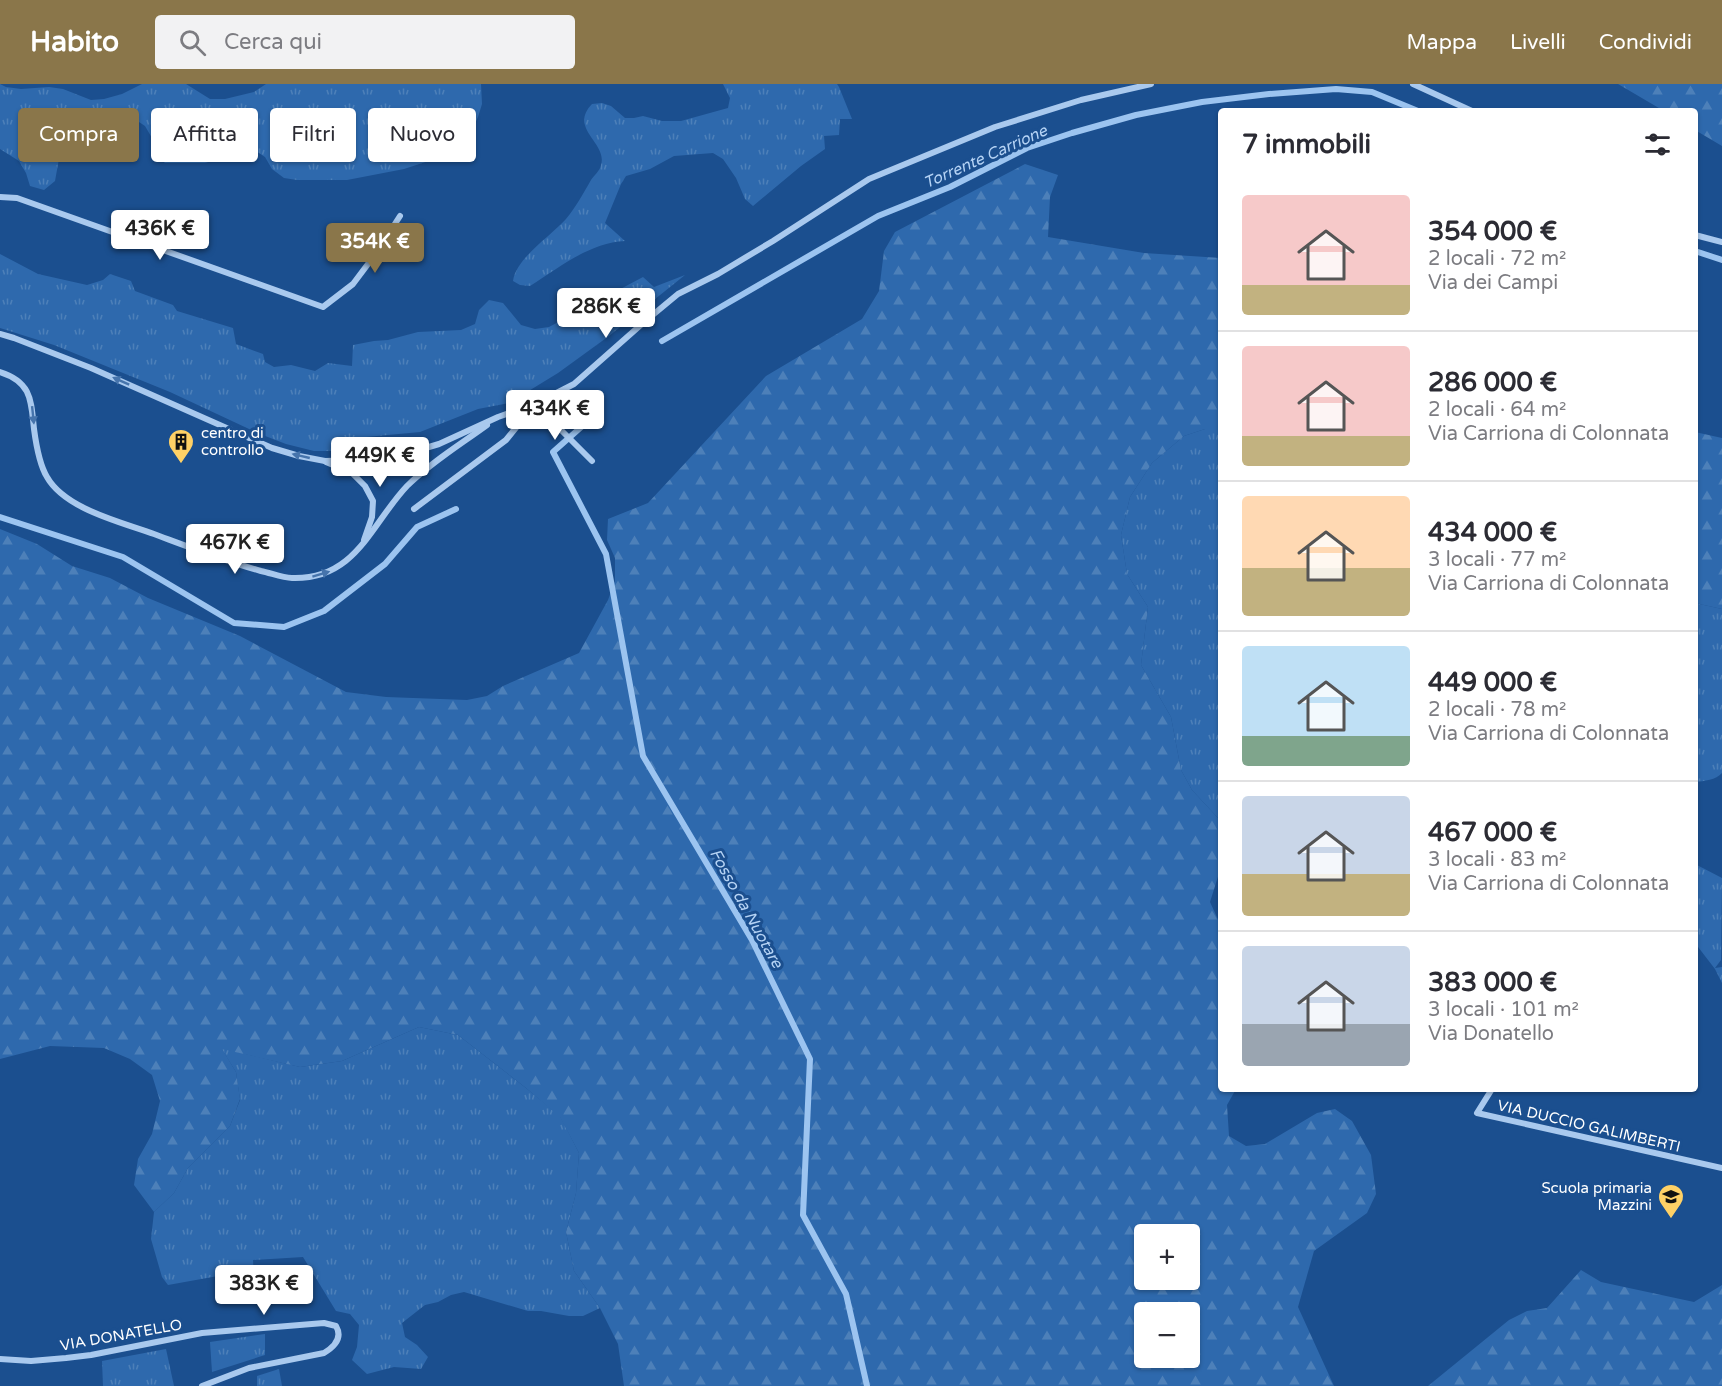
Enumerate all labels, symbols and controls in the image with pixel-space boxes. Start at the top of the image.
search box [155,15,575,69]
text: Habito [30,25,119,59]
icon: search [176,26,209,59]
text: Cerca qui [224,29,322,55]
text: Mappa [1407,30,1477,55]
text: Livelli [1510,30,1566,55]
text: Condividi [1599,30,1692,55]
chip: Compra [18,108,139,162]
chip: Affitta [151,108,258,162]
chip: Filtri [270,108,356,162]
chip: Nuovo [368,108,476,162]
water label: Torrente Carrione [921,120,1051,193]
icon: filters [1641,128,1674,161]
text: 7 immobili [1242,129,1371,160]
pin: 436K € [111,210,209,261]
text: 354 000 € [1428,216,1557,247]
text: 436K € [125,217,195,241]
icon: home [1290,219,1362,291]
pin: 354K € [326,223,424,274]
text: 354K € [340,230,410,254]
text: 2 locali · 72 m² [1428,247,1566,271]
text: Via dei Campi [1428,271,1558,295]
pin: 286K € [557,288,655,339]
text: 286K € [571,295,641,319]
text: 286 000 € [1428,367,1557,398]
icon: home [1290,370,1362,442]
one-way arrow [112,376,130,385]
pin: 434K € [506,390,604,441]
text: 434K € [520,397,590,421]
text: 2 locali · 64 m² [1428,398,1566,422]
one-way arrow [28,405,38,424]
text: Via Carriona di Colonnata [1428,422,1669,446]
place label: centro di controllo [201,424,264,459]
building icon: centro di controllo [166,427,196,465]
pin: 449K € [331,437,429,488]
text: 449K € [345,444,415,468]
one-way arrow [291,451,310,460]
text: 434 000 € [1428,517,1557,548]
icon: home [1290,520,1362,592]
pin: 467K € [186,524,284,575]
text: 467K € [200,531,270,555]
text: 3 locali · 77 m² [1428,548,1566,572]
one-way arrow [312,569,330,578]
text: Via Carriona di Colonnata [1428,572,1669,596]
text: 449 000 € [1428,667,1557,698]
icon: home [1290,670,1362,742]
text: 2 locali · 78 m² [1428,698,1566,722]
text: Via Carriona di Colonnata [1428,722,1669,746]
text: 467 000 € [1428,817,1557,848]
icon: home [1290,820,1362,892]
water label: Fosso da Nuotare [705,845,788,972]
text: 3 locali · 83 m² [1428,848,1566,872]
text: Via Carriona di Colonnata [1428,872,1669,896]
text: 383 000 € [1428,967,1557,998]
icon: home [1290,970,1362,1042]
text: 3 locali · 101 m² [1428,998,1579,1022]
text: Via Donatello [1428,1022,1554,1046]
street label: VIA DUCCIO GALIMBERTI [1496,1096,1682,1156]
place label: Scuola primaria Mazzini [1541,1179,1652,1214]
school or university icon: Scuola primaria Mazzini [1656,1182,1686,1220]
map controls [1134,1224,1200,1368]
button: + [1134,1224,1200,1290]
pin: 383K € [215,1265,313,1316]
text: 383K € [229,1272,299,1296]
button: − [1134,1302,1200,1368]
street label: VIA DONATELLO [59,1315,183,1355]

